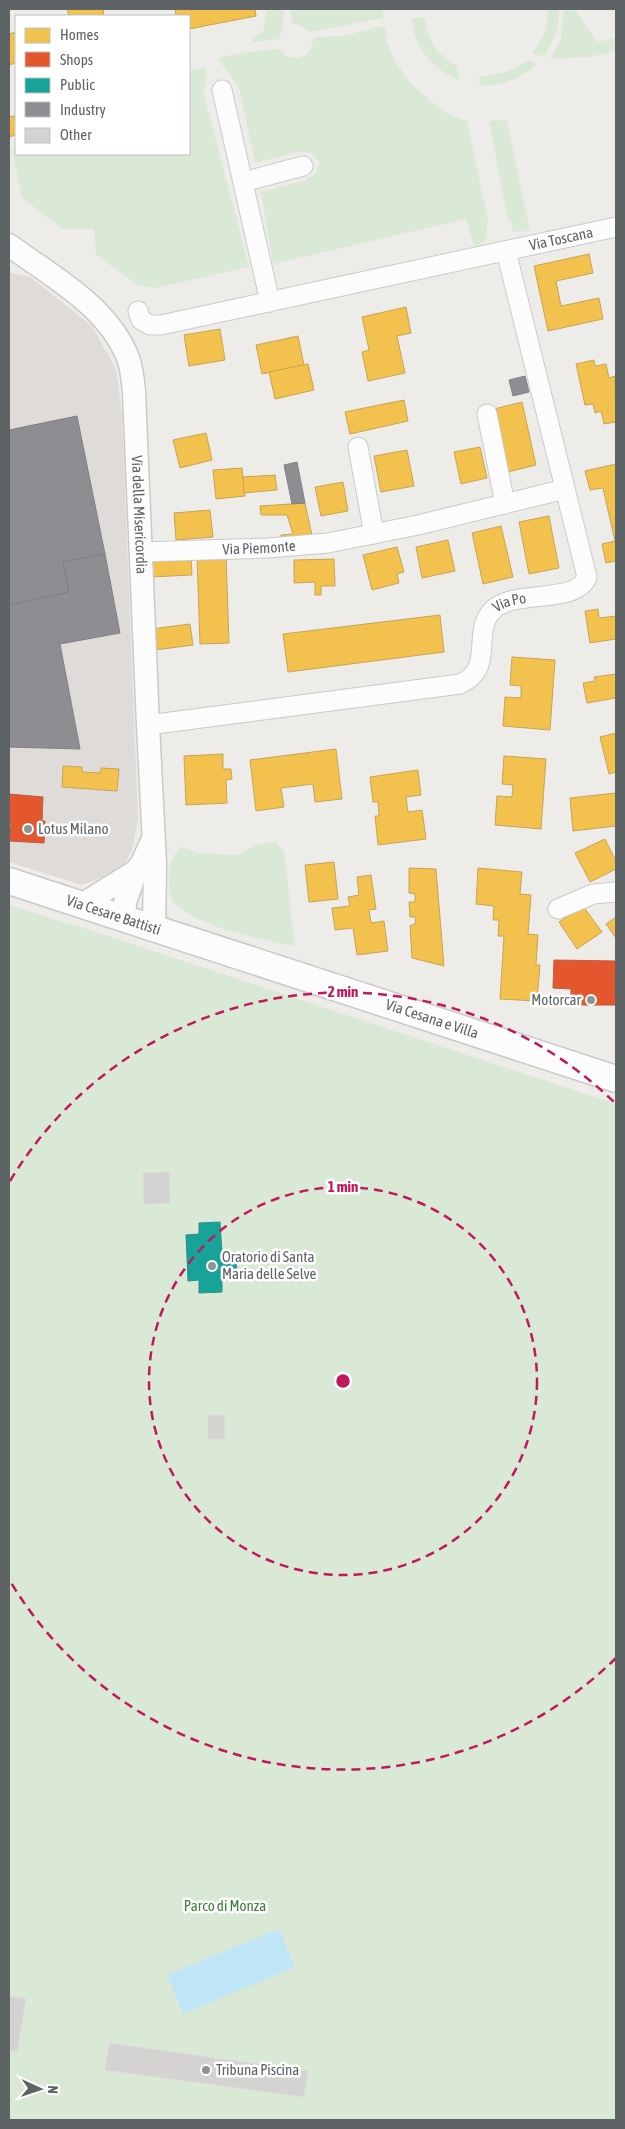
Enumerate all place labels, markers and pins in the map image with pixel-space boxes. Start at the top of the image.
place label: Lotus Milano [38,820,109,837]
marker: Lotus Milano [22,823,34,835]
place label: Motorcar [531,991,582,1008]
marker: Motorcar [585,994,597,1006]
place label: Oratorio di Santa Maria delle Selve [222,1248,316,1282]
marker: Oratorio di Santa Maria delle Selve [206,1260,218,1272]
centre of rings [334,1372,352,1390]
place label: Tribuna Piscina [216,2061,299,2078]
marker: Tribuna Piscina [200,2064,212,2076]

